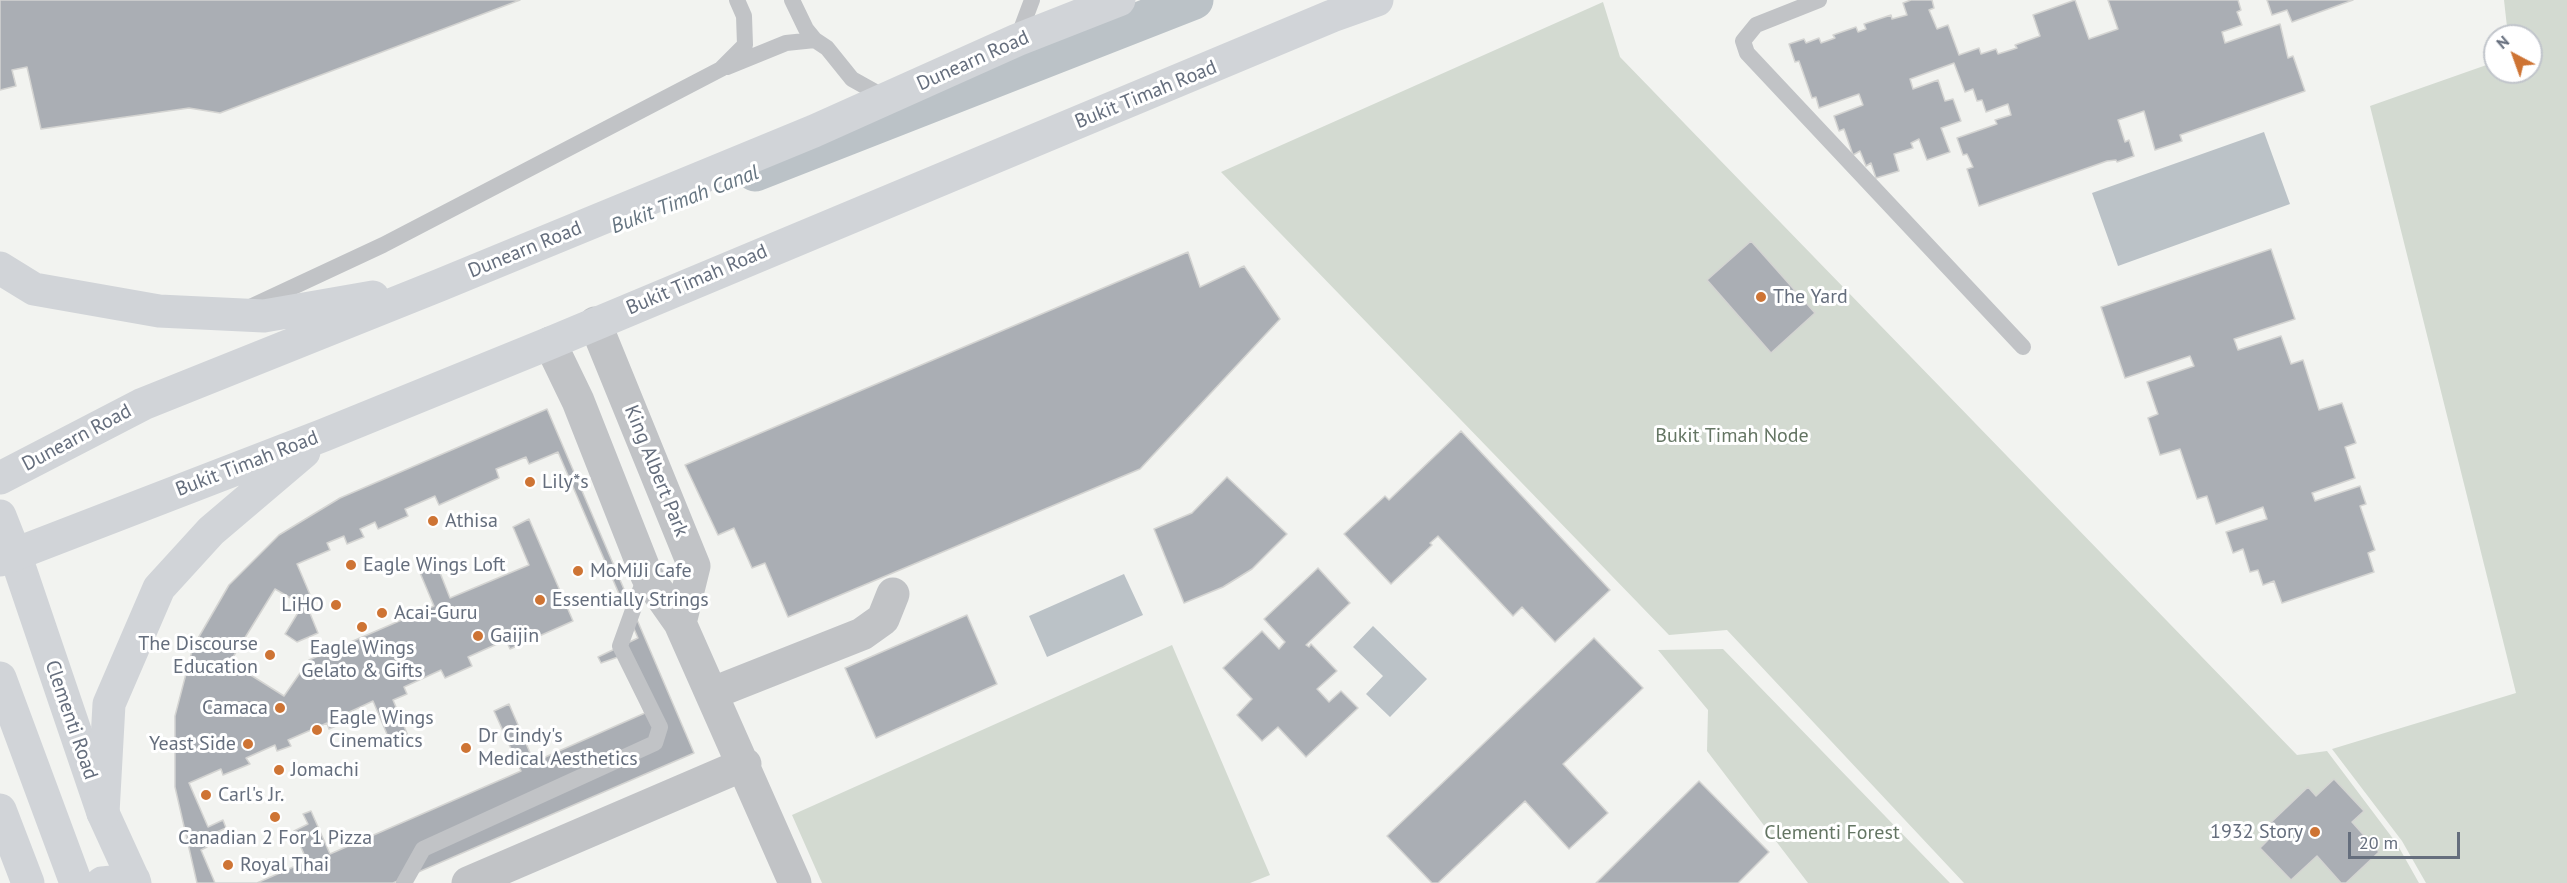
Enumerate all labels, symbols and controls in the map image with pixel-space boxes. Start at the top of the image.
north arrow [2483,24,2543,84]
street label: Dunearn Road [913,26,1033,96]
text: N [2492,31,2513,53]
street label: Bukit Timah Road [1072,56,1220,134]
water label: Bukit Timah Canal [608,160,762,240]
street label: Dunearn Road [465,216,585,284]
street label: Bukit Timah Road [623,240,771,320]
place label: The Yard [1773,285,1848,309]
marker: The Yard [1754,290,1768,304]
street label: Dunearn Road [18,399,136,477]
street label: King Albert Park [619,402,693,540]
park label: Bukit Timah Node [1655,424,1809,448]
street label: Bukit Timah Road [172,426,322,502]
place label: Lily*s [542,470,589,494]
marker: Lily*s [523,475,537,489]
place label: Athisa [445,509,498,533]
marker: Athisa [426,514,440,528]
place label: Eagle Wings Loft [363,553,506,577]
marker: Eagle Wings Loft [344,558,358,572]
place label: MoMiJi Cafe [590,559,692,583]
marker: MoMiJi Cafe [571,564,585,578]
place label: Essentially Strings [552,588,709,612]
place label: LiHO [281,593,324,617]
marker: Essentially Strings [533,593,547,607]
marker: LiHO [329,598,343,612]
place label: Acai-Guru [394,601,478,625]
marker: Acai-Guru [375,606,389,620]
marker: Eagle Wings Gelato & Gifts [355,620,369,634]
place label: Gaijin [490,624,539,648]
marker: Gaijin [471,629,485,643]
place label: The Discourse Education [138,632,258,679]
place label: Eagle Wings Gelato & Gifts [301,636,423,683]
marker: The Discourse Education [263,648,277,662]
street label: Clementi Road [39,657,103,783]
place label: Camaca [202,696,268,720]
marker: Camaca [273,701,287,715]
place label: Eagle Wings Cinematics [329,706,434,753]
marker: Eagle Wings Cinematics [310,723,324,737]
place label: Dr Cindy's Medical Aesthetics [478,724,638,771]
place label: Yeast Side [149,732,236,756]
marker: Yeast Side [241,737,255,751]
marker: Dr Cindy's Medical Aesthetics [459,741,473,755]
place label: Jomachi [291,758,359,782]
marker: Jomachi [272,763,286,777]
place label: Carl's Jr. [218,783,284,807]
marker: Carl's Jr. [199,788,213,802]
marker: Canadian 2 For 1 Pizza [268,810,282,824]
place label: 1932 Story [2210,820,2303,844]
scale bar [2351,820,2464,858]
park label: Clementi Forest [1764,821,1900,845]
marker: 1932 Story [2308,825,2322,839]
place label: Canadian 2 For 1 Pizza [178,826,372,850]
text: 20 m [2359,831,2398,854]
place label: Royal Thai [240,853,329,877]
marker: Royal Thai [221,858,235,872]

